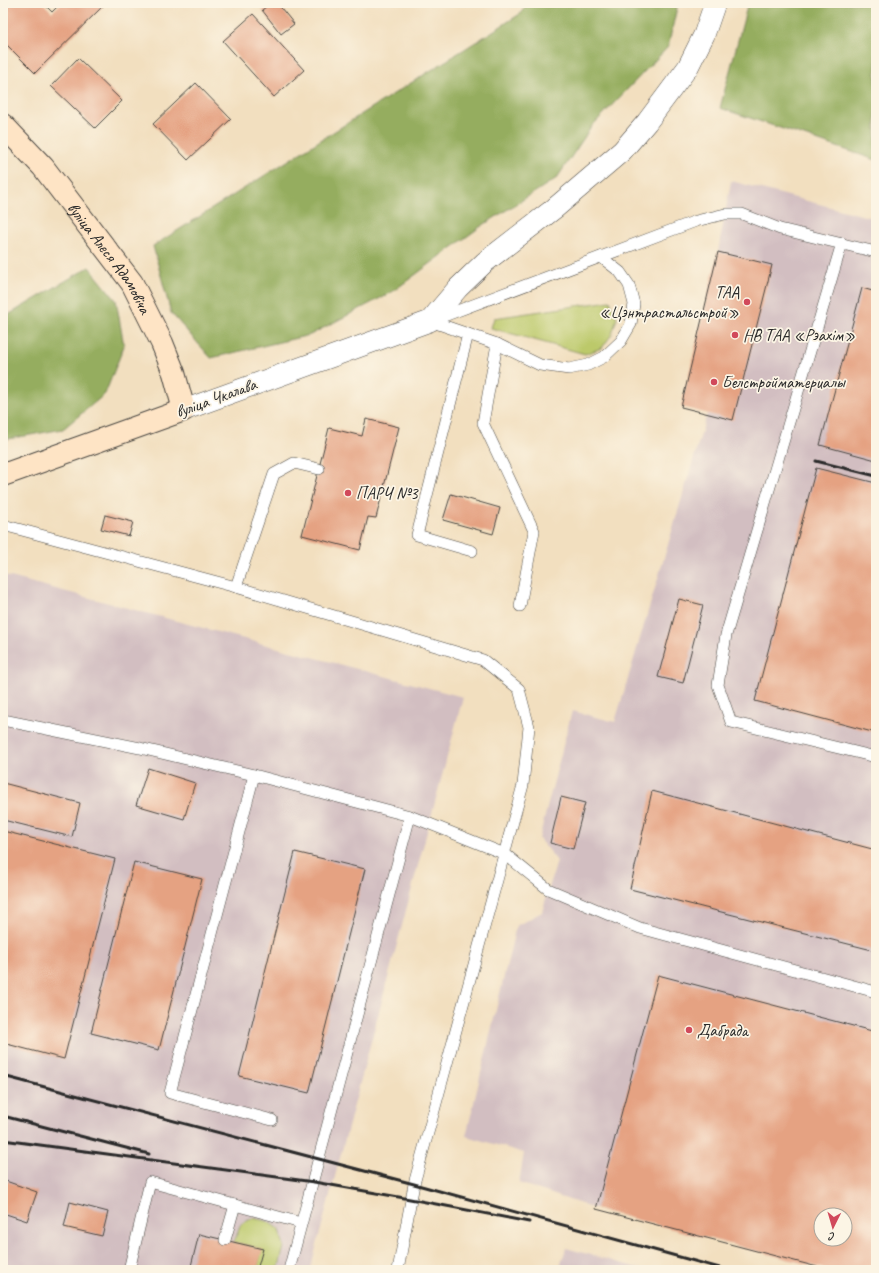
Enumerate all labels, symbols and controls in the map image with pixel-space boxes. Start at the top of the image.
street label: вуліца Алеся Адамовіча [63,198,157,319]
place label: ТАА «Цэнтрастальстрой» [599,282,739,323]
marker: ТАА «Цэнтрастальстрой» [742,297,752,307]
place label: НВ ТАА «Рэахім» [743,325,855,346]
marker: НВ ТАА «Рэахім» [730,330,740,340]
place label: Белстройматериалы [722,372,847,393]
street label: вуліца Чкалава [173,373,261,422]
marker: Белстройматериалы [709,377,719,387]
place label: ПАРЧ №3 [356,483,419,504]
marker: ПАРЧ №3 [343,488,353,498]
place label: Дабрада [697,1020,750,1041]
marker: Дабрада [684,1025,694,1035]
north arrow [813,1207,853,1247]
text: С [827,1230,835,1244]

